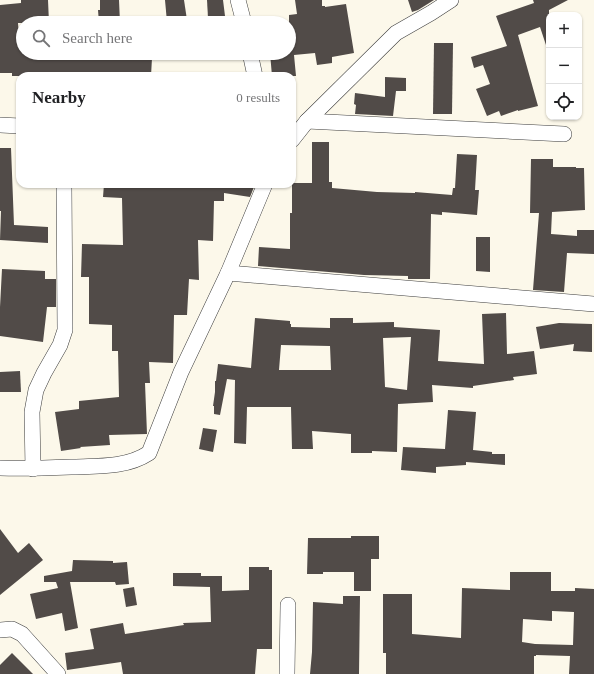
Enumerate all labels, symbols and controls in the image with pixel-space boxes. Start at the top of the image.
map controls [546,12,582,120]
button: + [546,12,582,48]
search box [16,16,296,60]
icon: search [30,27,52,49]
text: Search here [62,30,132,46]
button: − [546,48,582,84]
button: locate [546,84,582,120]
text: Nearby [32,88,86,107]
text: 0 results [236,90,280,105]

